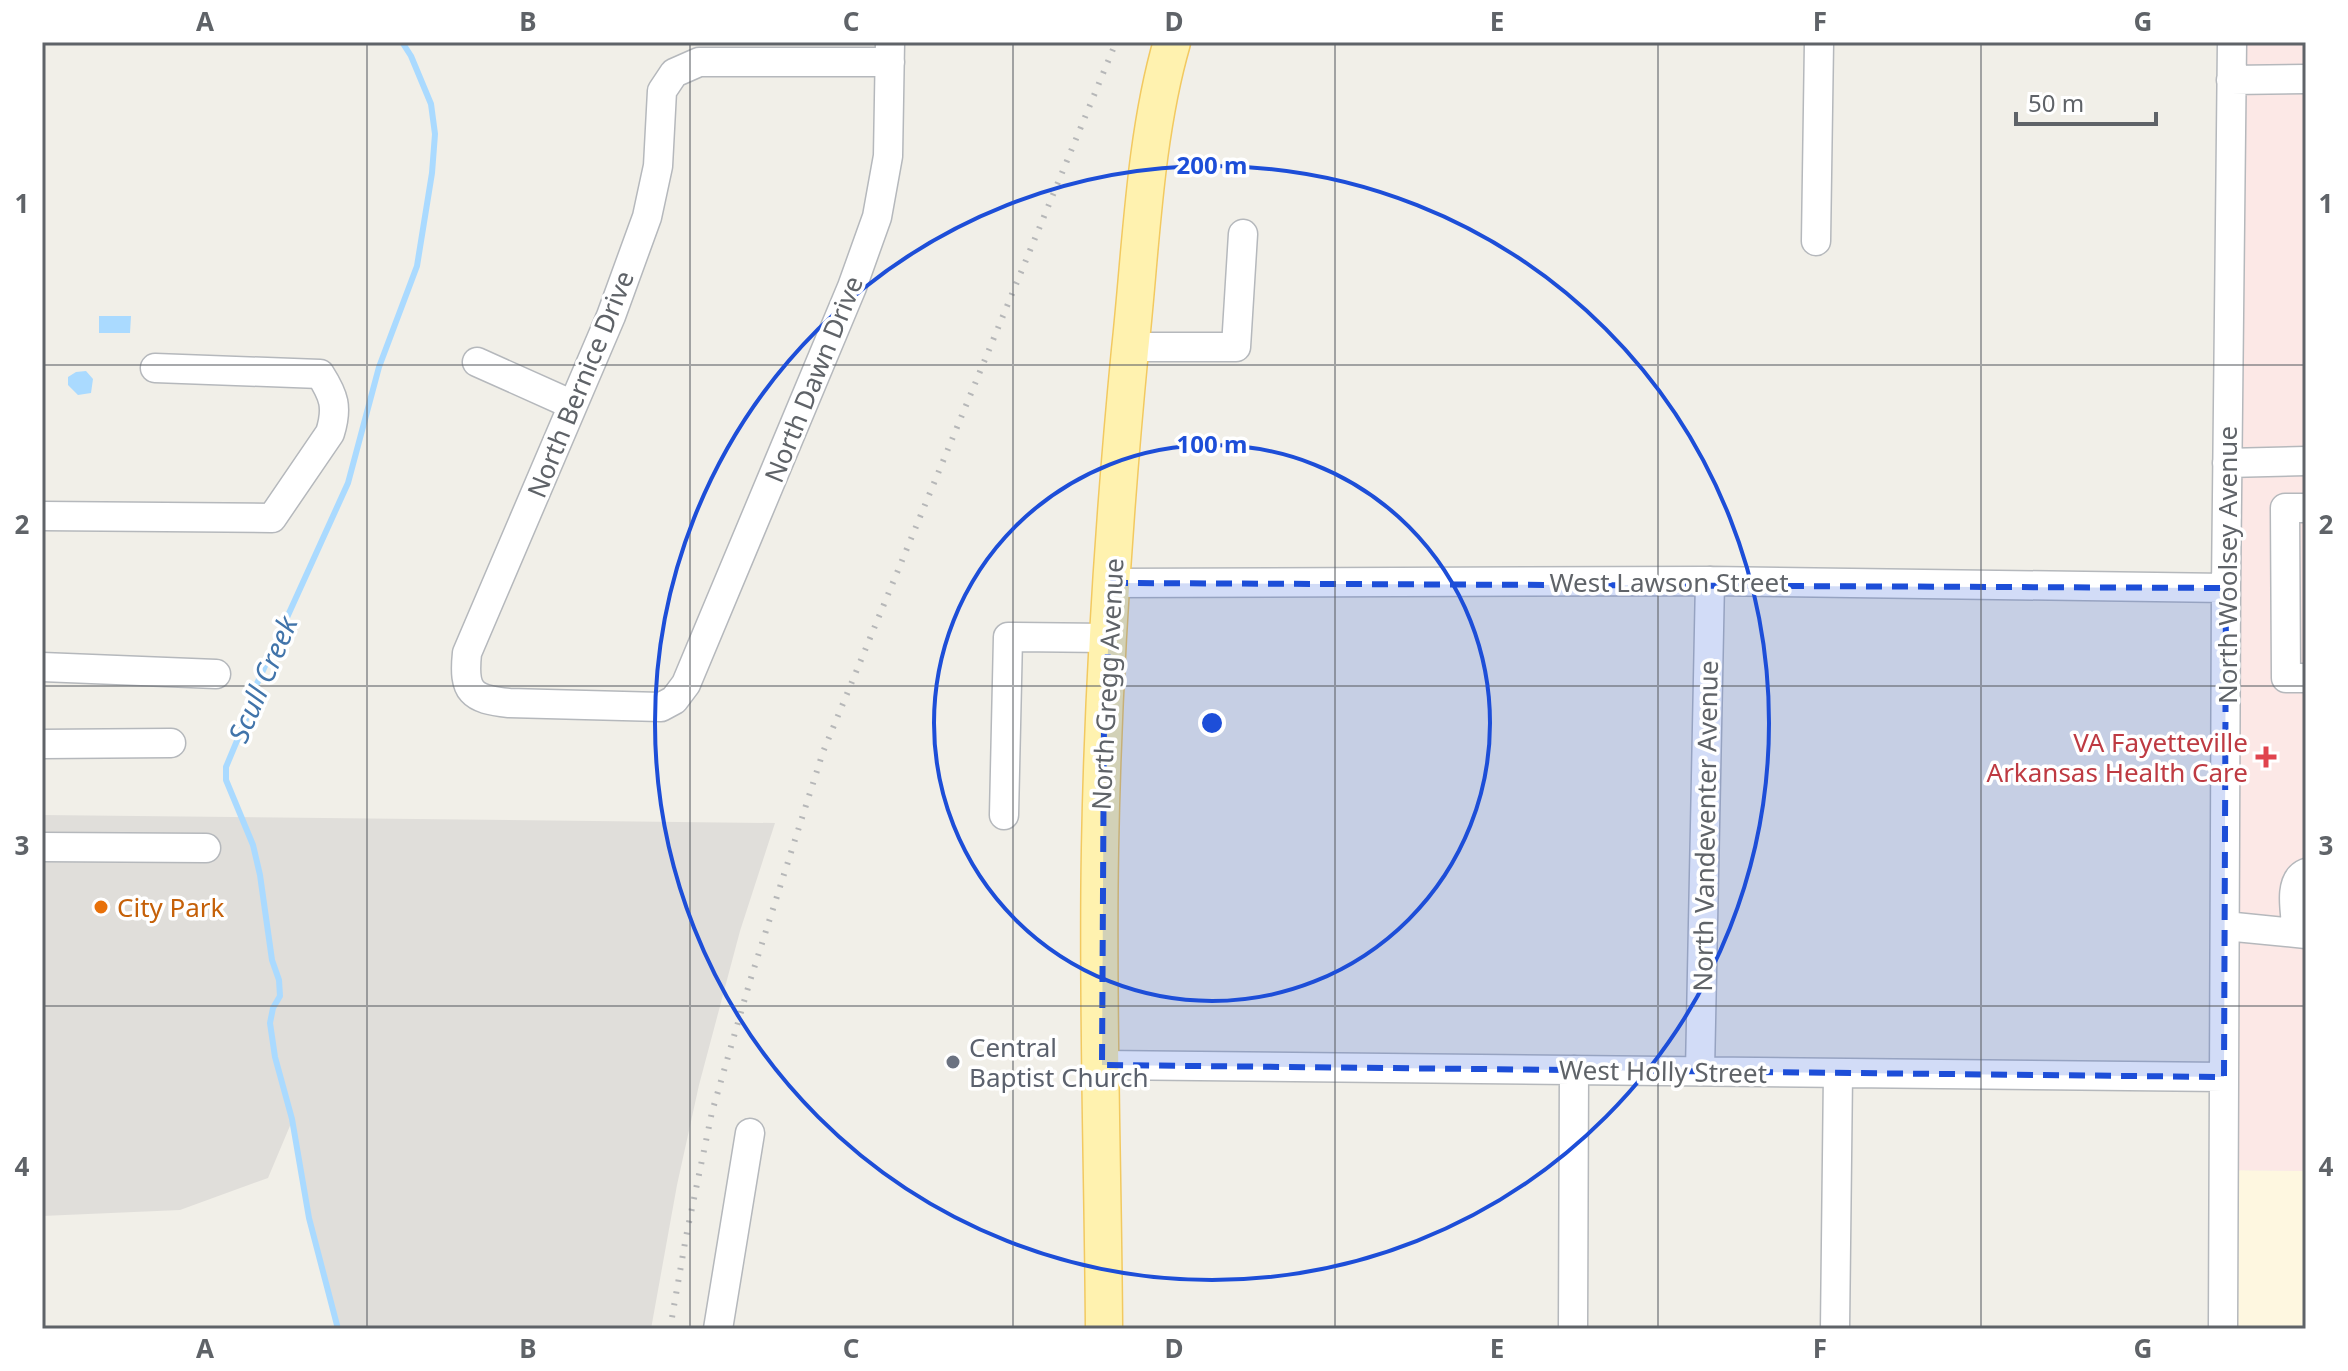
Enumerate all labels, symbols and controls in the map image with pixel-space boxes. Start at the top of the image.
text: A [196,3,214,39]
text: B [519,3,537,39]
text: C [843,3,859,39]
text: D [1164,3,1184,39]
text: E [1490,3,1504,39]
text: F [1813,3,1827,39]
text: G [2134,3,2152,39]
scale bar [2016,76,2156,126]
text: 50 m [2028,86,2084,119]
text: 200 m [1177,148,1247,181]
text: 1 [15,185,29,221]
text: 1 [2319,185,2333,221]
street label: North Bernice Drive [518,265,642,503]
street label: North Dawn Drive [755,270,871,488]
street label: North Woolsey Avenue [2209,426,2245,704]
text: 100 m [1177,427,1247,460]
text: 2 [15,506,30,542]
text: 2 [2319,506,2334,542]
street label: North Gregg Avenue [1082,557,1132,811]
street label: West Lawson Street [1549,564,1789,600]
water label: Scull Creek [218,609,306,748]
street label: North Vandeventer Avenue [1684,660,1726,992]
centre of rings [1198,709,1226,737]
place label: VA Fayetteville Arkansas Health Care [1987,724,2248,790]
marker: VA Fayetteville Arkansas Health Care [2255,746,2277,768]
text: 3 [15,827,29,863]
text: 3 [2319,827,2333,863]
place label: City Park [117,889,225,925]
marker: City Park [92,898,110,916]
place label: Central Baptist Church [969,1029,1149,1095]
street label: West Holly Street [1559,1051,1767,1091]
marker: Central Baptist Church [944,1053,962,1071]
text: 4 [15,1148,30,1184]
text: 4 [2319,1148,2334,1184]
text: A [196,1330,214,1366]
text: B [519,1330,537,1366]
text: C [843,1330,859,1366]
text: D [1164,1330,1184,1366]
text: E [1490,1330,1504,1366]
text: F [1813,1330,1827,1366]
text: G [2134,1330,2152,1366]

